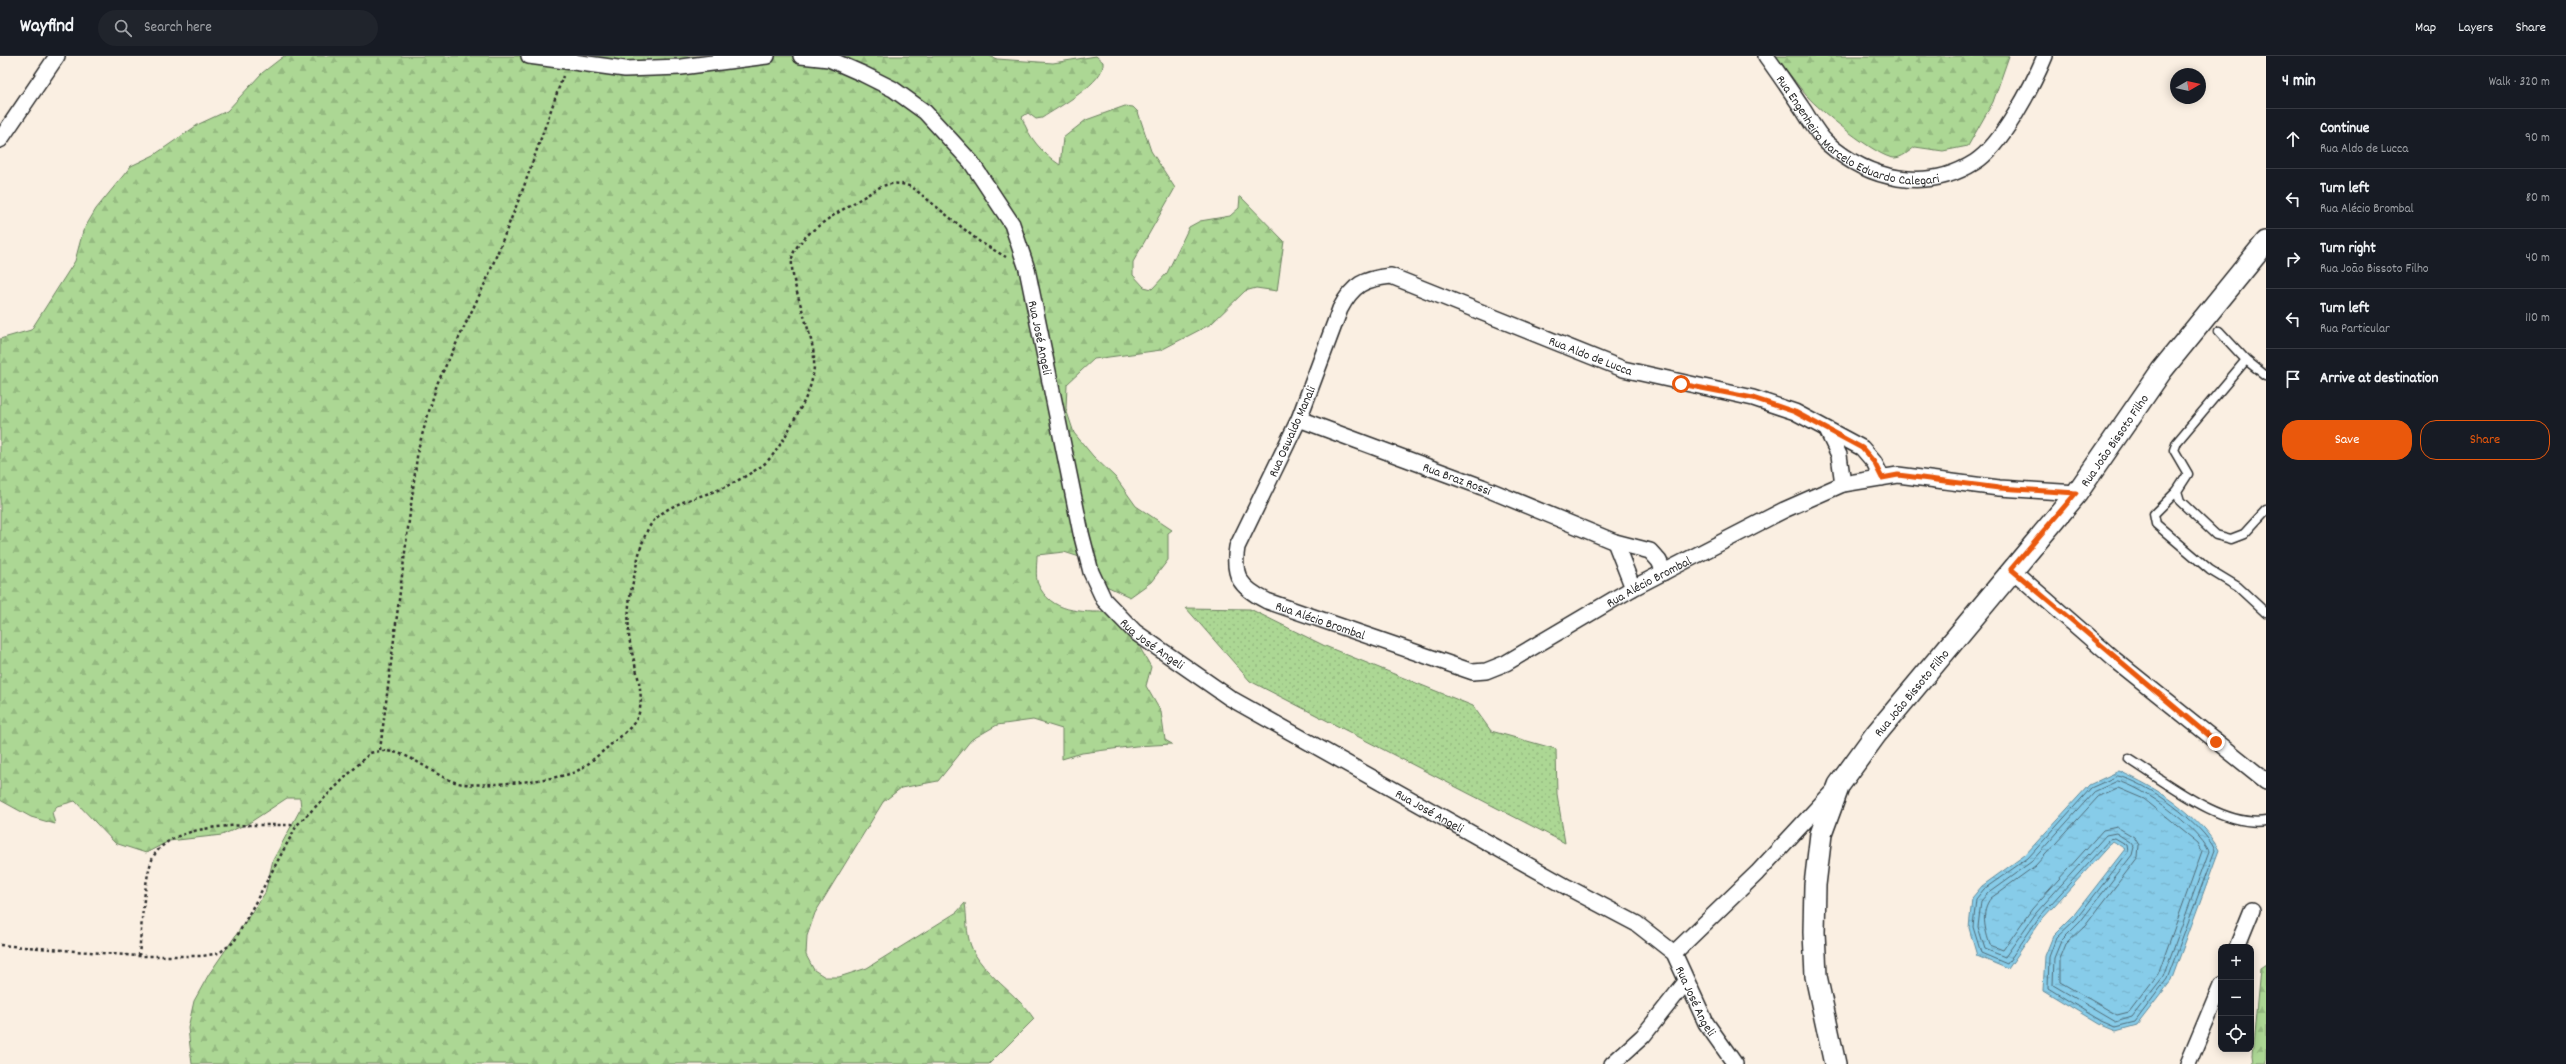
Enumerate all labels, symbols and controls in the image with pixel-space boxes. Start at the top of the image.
search box [98,10,378,46]
text: Wayfind [20,14,74,41]
icon: search [112,17,134,39]
text: Search here [144,17,212,39]
text: Map [2415,18,2436,38]
text: Layers [2458,18,2493,38]
text: Share [2515,18,2546,38]
north arrow [2170,68,2206,104]
text: 4 min [2282,70,2316,94]
street label: Rua Engenheiro Marcelo Eduardo Calegari [1770,72,1942,191]
text: Walk · 320 m [2489,73,2550,92]
text: Continue [2320,118,2369,140]
icon: ahead [2282,128,2304,150]
text: 90 m [2525,129,2550,148]
text: Rua Aldo de Lucca [2320,140,2408,159]
text: Turn left [2320,178,2369,200]
icon: left [2282,188,2304,210]
text: 80 m [2526,189,2550,208]
text: Rua Alécio Brombal [2320,200,2414,219]
text: Turn right [2320,238,2376,260]
icon: right [2282,248,2304,270]
text: 40 m [2526,249,2550,268]
text: Rua João Bissoto Filho [2320,260,2429,279]
text: Turn left [2320,298,2369,320]
street label: Rua José Angeli [1022,299,1056,378]
icon: left [2282,308,2304,330]
text: 110 m [2525,309,2550,328]
text: Rua Particular [2320,320,2390,339]
street label: Rua Aldo de Lucca [1545,333,1636,382]
icon: arrive [2282,368,2304,390]
text: Arrive at destination [2320,368,2438,390]
route start [1672,375,1690,393]
street label: Rua Oswaldo Manali [1265,383,1322,480]
street label: Rua João Bissoto Filho [2077,391,2155,492]
button: Save [2282,420,2412,460]
button: Share [2420,420,2550,460]
street label: Rua Braz Rossi [1420,459,1494,502]
street label: Rua Alécio Brombal [1604,553,1695,614]
street label: Rua Alécio Brombal [1272,598,1367,646]
street label: Rua José Angeli [1115,615,1188,676]
street label: Rua João Bissoto Filho [1871,646,1955,742]
route end [2207,733,2225,751]
street label: Rua José Angeli [1391,785,1467,839]
map controls [2218,944,2254,1052]
button: + [2218,944,2254,980]
street label: Rua José Angeli [1669,964,1720,1041]
button: − [2218,980,2254,1016]
button: locate [2218,1016,2254,1052]

